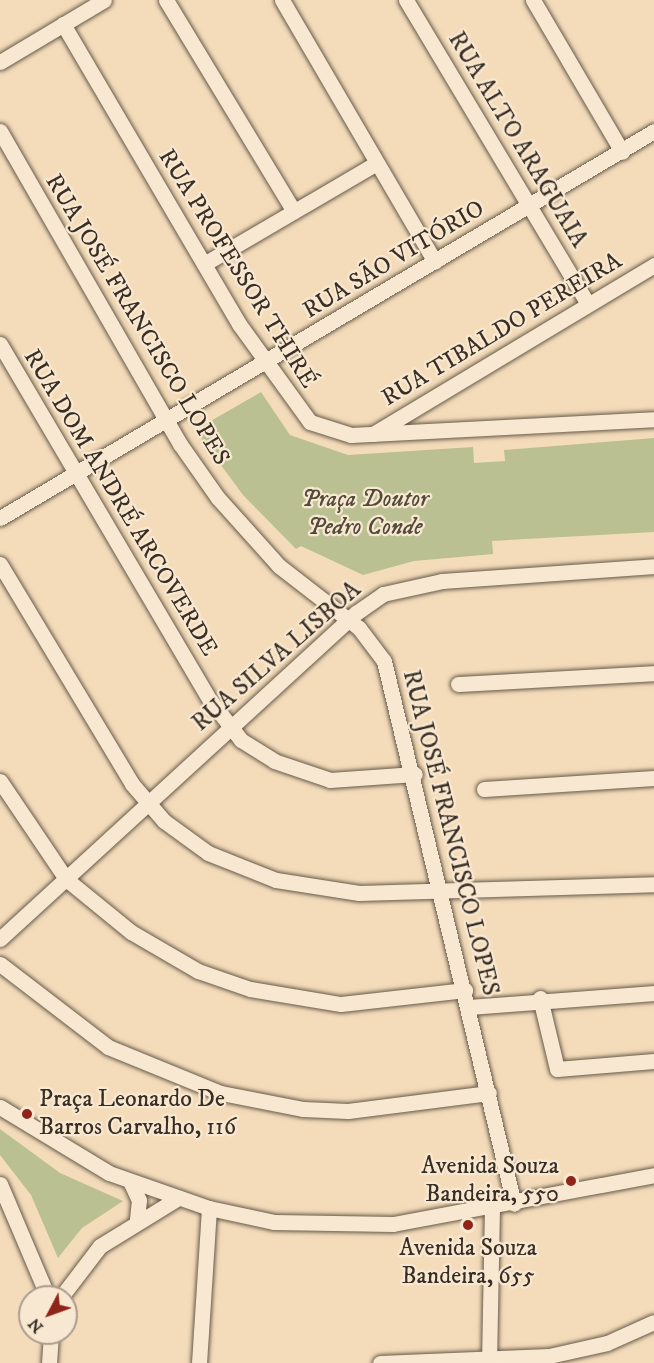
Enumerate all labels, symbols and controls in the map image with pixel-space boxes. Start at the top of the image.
street label: RUA ALTO ARAGUAIA [441,27,593,253]
street label: RUA PROFESSOR THIRÉ [152,144,322,394]
street label: RUA JOSÉ FRANCISCO LOPES [39,169,235,471]
street label: RUA SÃO VITÓRIO [298,194,490,326]
street label: RUA TIBALDO PEREIRA [377,247,627,413]
street label: RUA DOM ANDRÉ ARCOVERDE [17,344,223,662]
park label: Praça Doutor Pedro Conde [301,486,429,542]
street label: RUA SILVA LISBOA [187,576,367,738]
street label: RUA JOSÉ FRANCISCO LOPES [396,667,504,999]
place label: Praça Leonardo De Barros Carvalho, 116 [39,1086,236,1142]
marker: Praça Leonardo De Barros Carvalho, 116 [20,1107,34,1121]
place label: Avenida Souza Bandeira, 550 [421,1153,559,1209]
marker: Avenida Souza Bandeira, 550 [564,1174,578,1188]
marker: Avenida Souza Bandeira, 655 [461,1218,475,1232]
place label: Avenida Souza Bandeira, 655 [399,1235,537,1291]
north arrow [18,1285,78,1345]
text: N [24,1314,48,1337]

